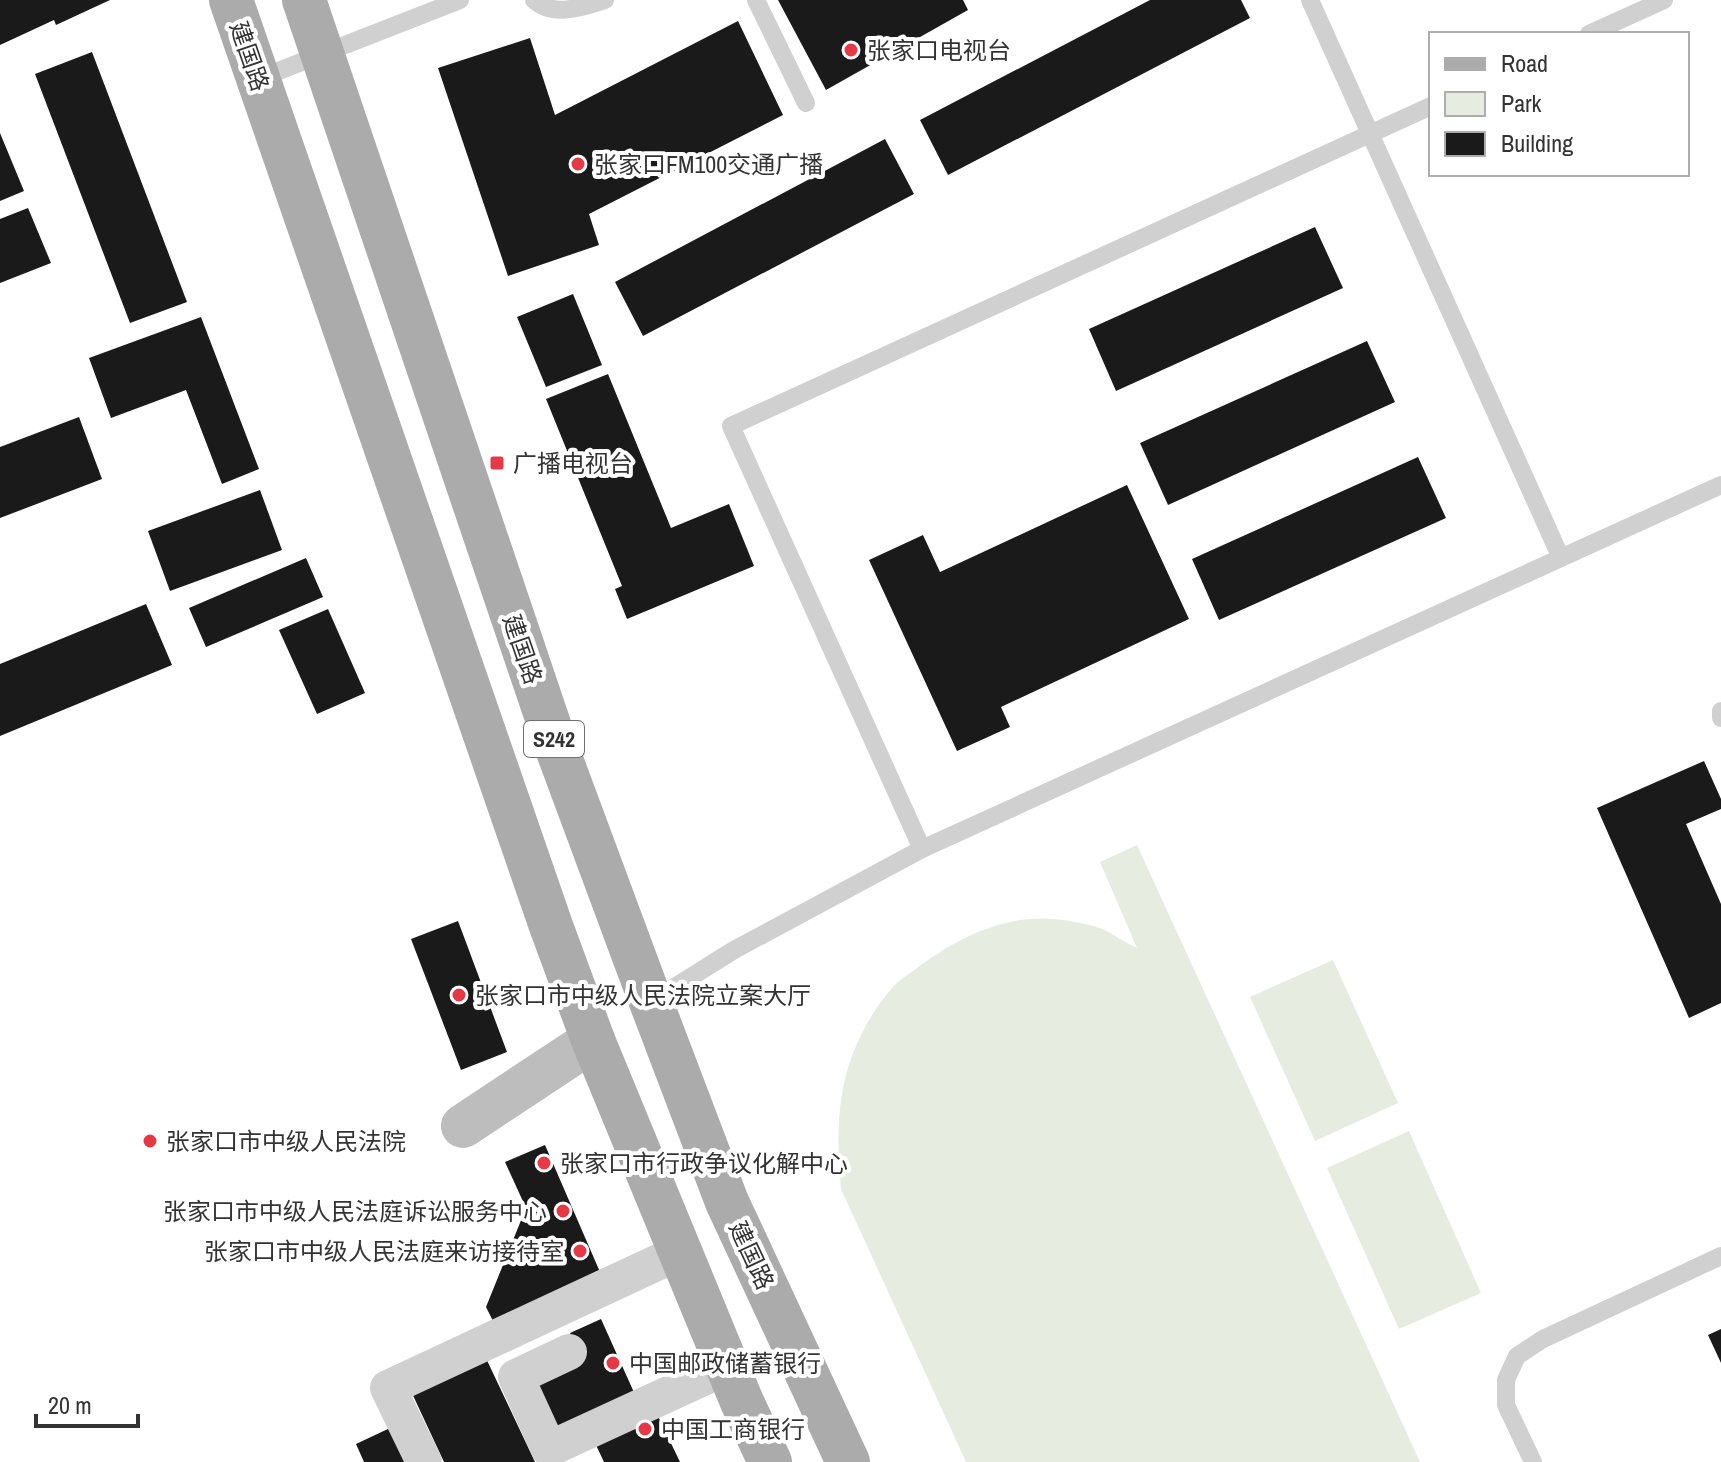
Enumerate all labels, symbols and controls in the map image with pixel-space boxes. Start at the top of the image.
street label: 建国路 [223,17,277,95]
legend [1429,32,1689,176]
place label: 张家口电视台 [867,34,1011,66]
marker: 张家口电视台 [842,41,860,59]
text: Road [1501,47,1548,79]
text: Park [1501,87,1542,119]
text: Building [1501,127,1573,159]
place label: 张家口FM100交通广播 [594,148,823,180]
marker: 张家口FM100交通广播 [569,155,587,173]
place label: 广播电视台 [513,447,633,479]
marker: 广播电视台 [488,454,506,472]
street label: 建国路 [496,610,550,688]
road number: S242 [524,721,584,757]
place label: 张家口市中级人民法院立案大厅 [475,979,811,1011]
marker: 张家口市中级人民法院立案大厅 [450,986,468,1004]
place label: 张家口市中级人民法院 [166,1125,406,1157]
marker: 张家口市中级人民法院 [141,1132,159,1150]
place label: 张家口市行政争议化解中心 [560,1147,848,1179]
marker: 张家口市行政争议化解中心 [535,1154,553,1172]
place label: 张家口市中级人民法庭诉讼服务中心 [163,1195,547,1227]
marker: 张家口市中级人民法庭诉讼服务中心 [554,1202,572,1220]
street label: 建国路 [722,1216,782,1294]
place label: 张家口市中级人民法庭来访接待室 [204,1235,564,1267]
marker: 张家口市中级人民法庭来访接待室 [571,1242,589,1260]
place label: 中国邮政储蓄银行 [629,1347,821,1379]
marker: 中国邮政储蓄银行 [604,1354,622,1372]
scale bar [36,1378,138,1428]
text: 20 m [48,1389,92,1421]
place label: 中国工商银行 [661,1413,805,1445]
marker: 中国工商银行 [636,1420,654,1438]

